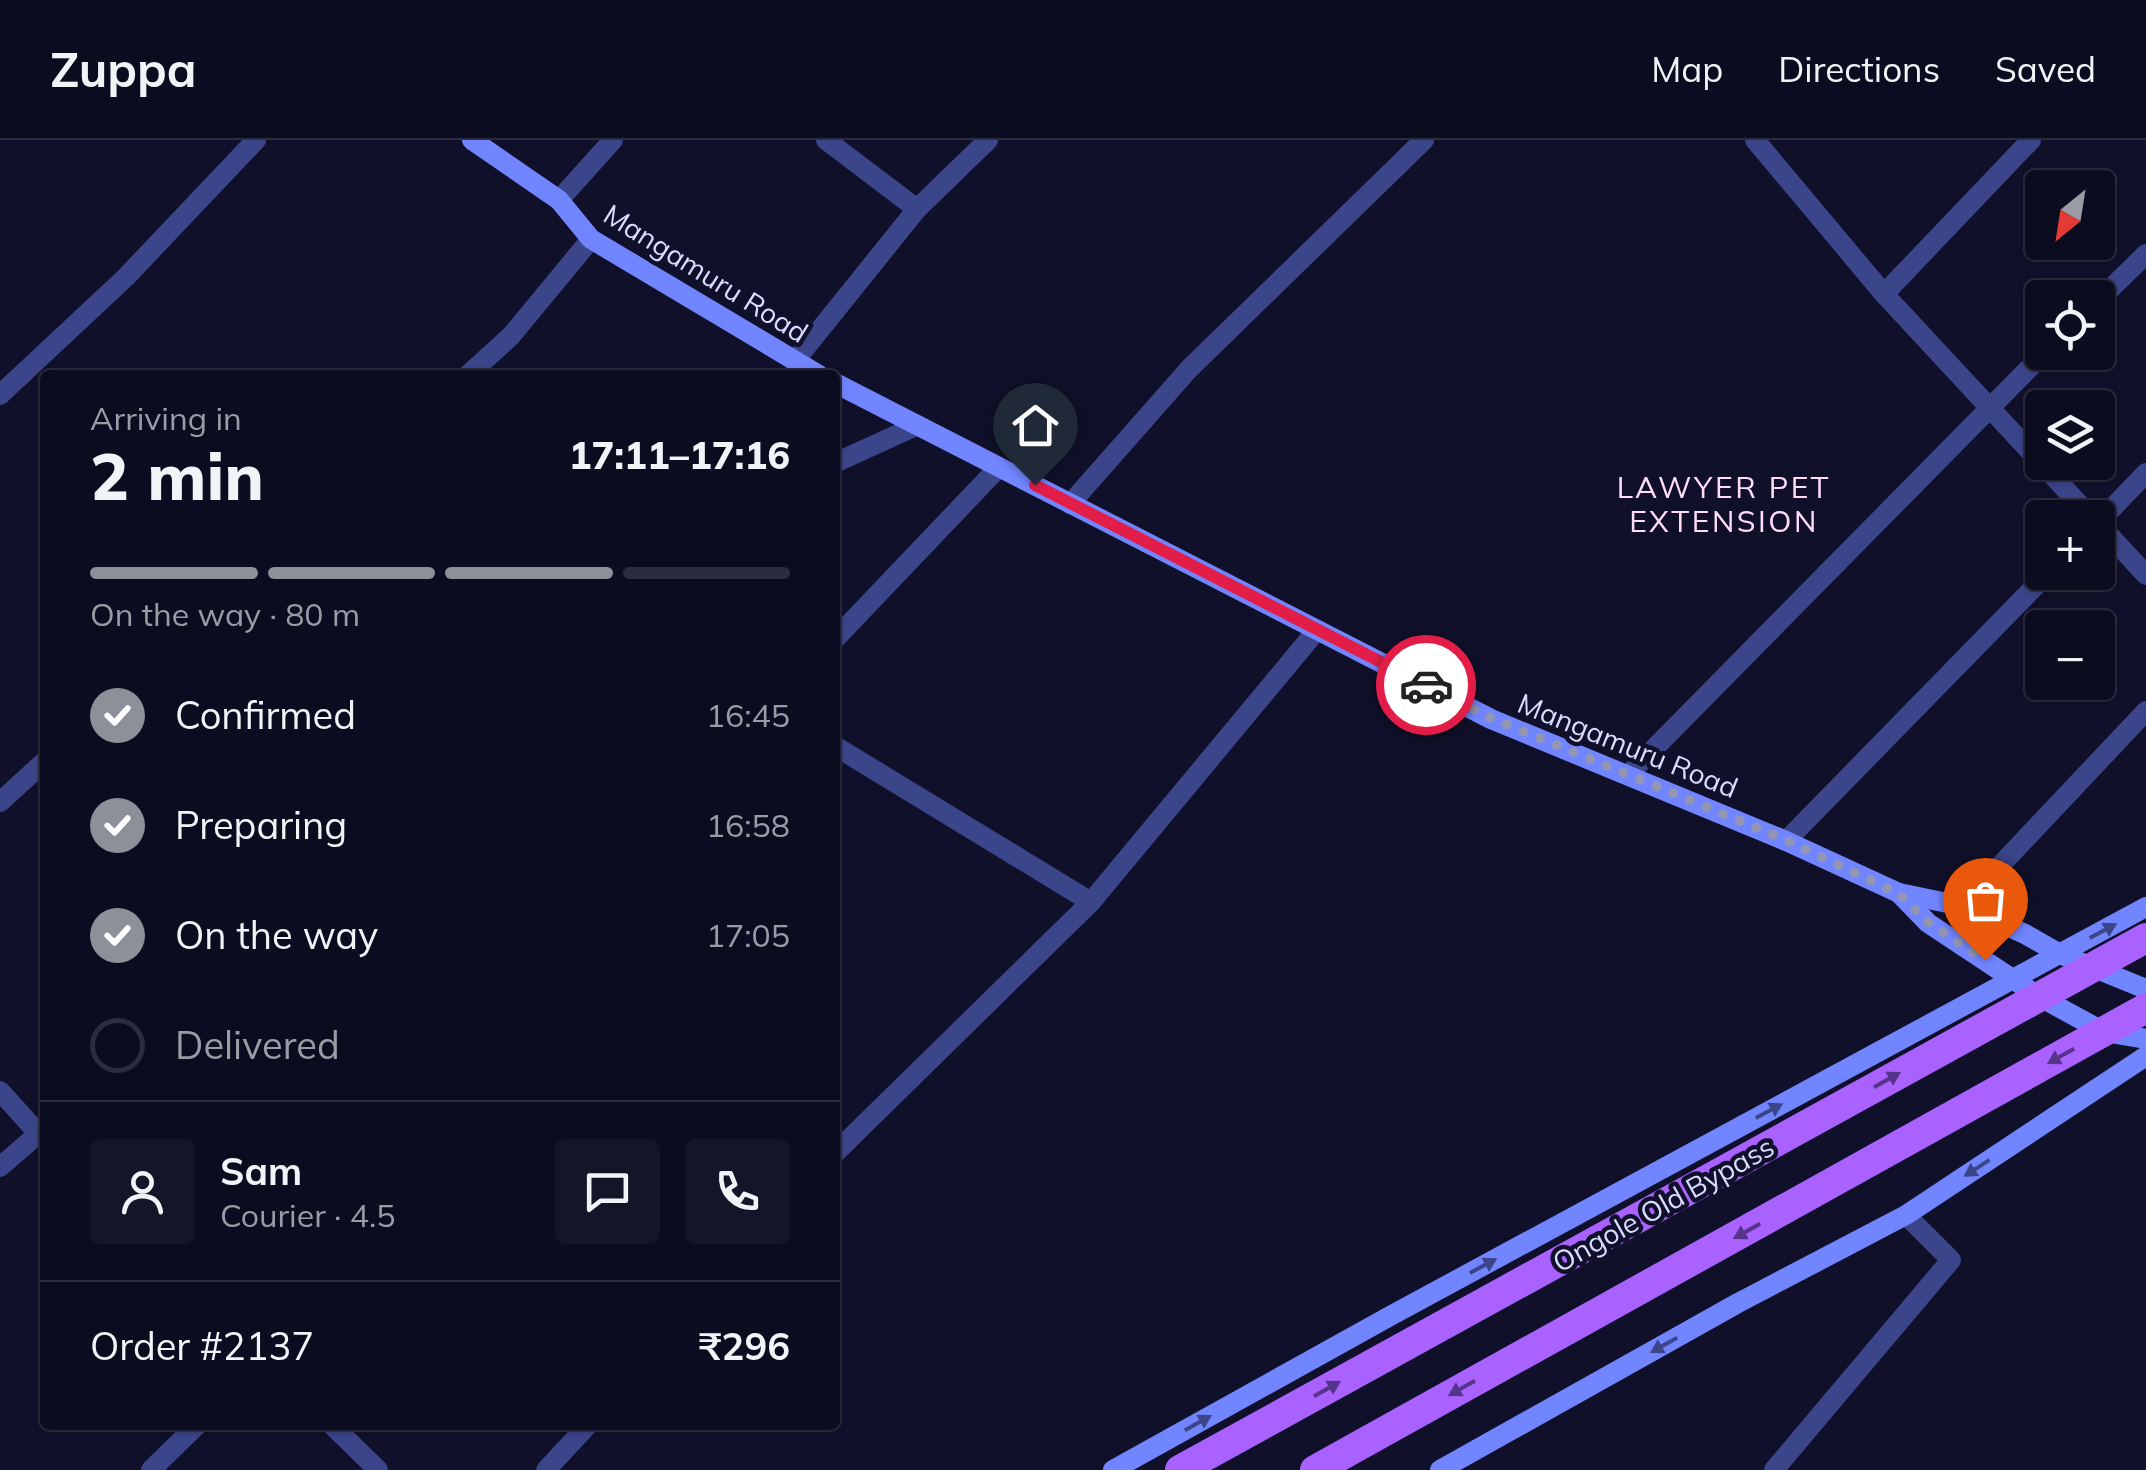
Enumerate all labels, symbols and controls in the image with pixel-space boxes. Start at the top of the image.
text: Zuppa [50,39,197,99]
text: Map [1651,47,1723,91]
text: Directions [1778,47,1940,91]
text: Saved [1995,47,2096,91]
north arrow [2025,170,2115,260]
map controls [2025,170,2115,700]
street label: Mangamuru Road [598,196,814,350]
button: locate [2025,280,2115,370]
pin [993,383,1078,486]
button: layers [2025,390,2115,480]
text: Arriving in [90,398,242,438]
icon: home [1008,398,1063,453]
text: 17:11–17:16 [569,431,790,479]
text: 2 min [90,435,264,516]
district label: LAWYER PET EXTENSION [1617,468,1831,540]
button: + [2025,500,2115,590]
text: On the way · 80 m [90,594,360,634]
button: − [2025,610,2115,700]
courier [1376,635,1476,735]
icon: car [1399,658,1454,713]
street label: Mangamuru Road [1513,685,1743,805]
icon: check [90,688,145,743]
text: Confirmed [175,691,356,739]
text: 16:45 [706,695,790,735]
icon: check [90,798,145,853]
text: Preparing [175,801,347,849]
text: 16:58 [706,805,790,845]
pin [1943,858,2028,961]
icon: bag [1958,873,2013,928]
icon: check [90,908,145,963]
text: On the way [175,911,378,959]
text: 17:05 [706,915,790,955]
one-way arrow [2088,922,2117,939]
text: Delivered [175,1021,340,1069]
one-way arrow [2047,1048,2076,1065]
one-way arrow [1873,1071,1901,1089]
one-way arrow [1754,1103,1783,1120]
street label: Ongole Old Bypass [1546,1129,1780,1279]
button: person [90,1139,195,1244]
button: chat [555,1139,660,1244]
button: phone [685,1139,790,1244]
text: Sam [220,1147,302,1195]
one-way arrow [1963,1158,1991,1176]
text: Courier · 4.5 [220,1195,396,1235]
one-way arrow [1732,1222,1761,1239]
one-way arrow [1468,1257,1497,1274]
text: Order #2137 [90,1322,314,1370]
text: ₹296 [699,1322,790,1370]
one-way arrow [1650,1335,1678,1353]
one-way arrow [1448,1380,1477,1397]
one-way arrow [1313,1381,1341,1399]
one-way arrow [1184,1414,1213,1431]

